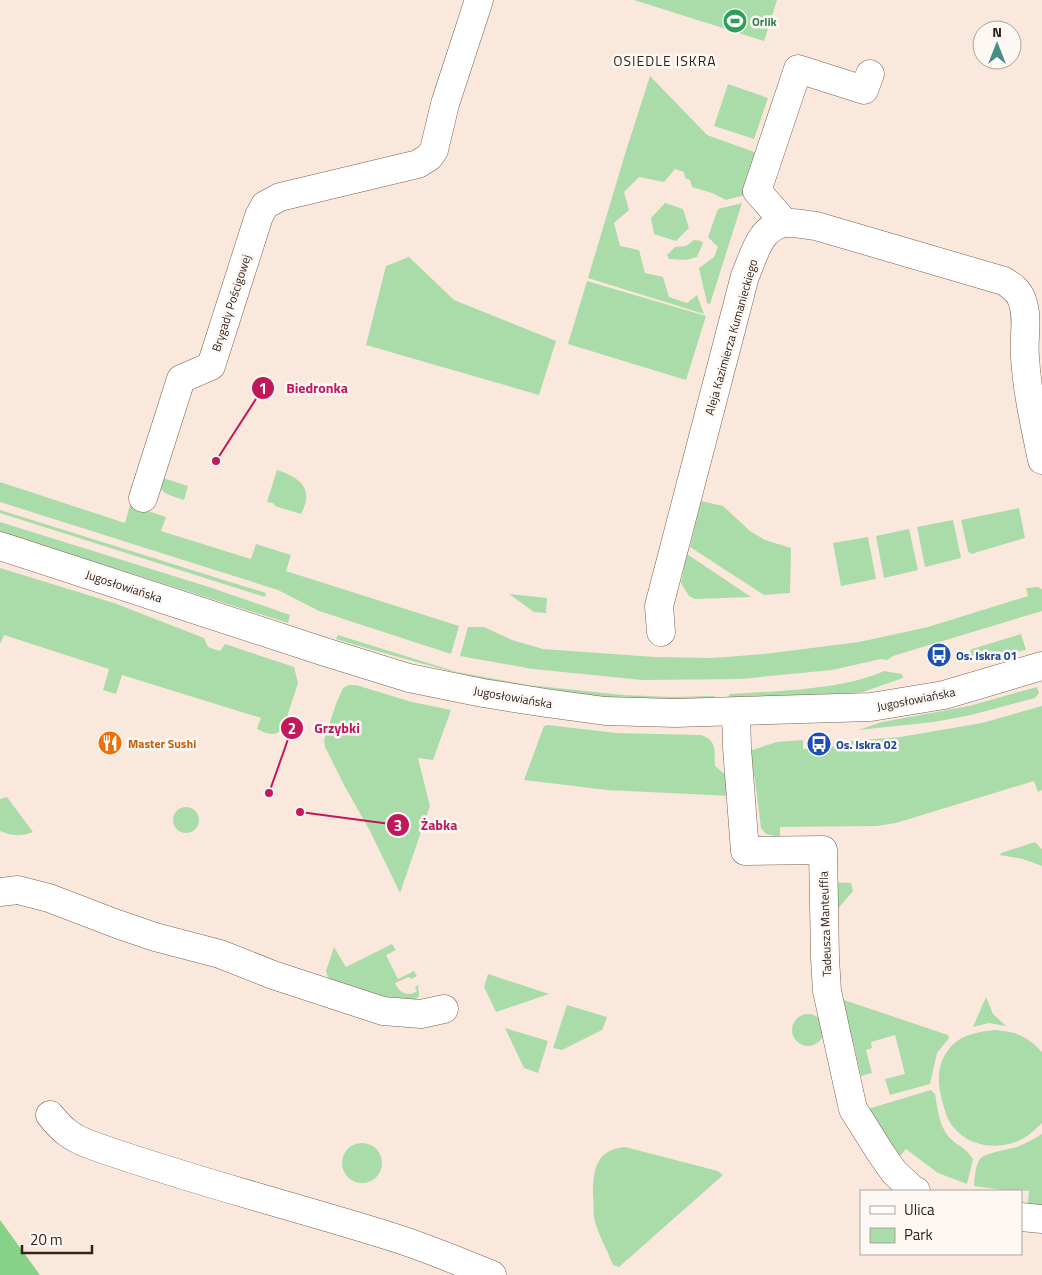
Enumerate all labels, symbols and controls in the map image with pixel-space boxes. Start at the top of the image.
sports icon: Orlik [722,8,748,34]
place label: Orlik [752,12,778,31]
north arrow [972,20,1022,70]
text: N [992,21,1002,42]
district label: OSIEDLE ISKRA [613,50,717,71]
street label: Brygady Pościgowej [206,252,256,354]
street label: Aleja Kazimierza Kumanieckiego [700,257,762,417]
callout: Biedronka [251,374,358,403]
text: 1 [259,377,267,400]
text: Biedronka [286,377,348,398]
street label: Jugosłowiańska [83,565,165,607]
bus stop icon: Os. Iskra 01 [926,642,952,668]
place label: Os. Iskra 01 [956,646,1017,665]
street label: Jugosłowiańska [472,681,554,713]
street label: Jugosłowiańska [875,682,957,716]
callout: Grzybki [279,714,370,743]
text: 2 [288,717,296,740]
text: Grzybki [314,717,360,738]
restaurant icon: Master Sushi [97,730,123,756]
bus stop icon: Os. Iskra 02 [806,731,832,757]
place label: Master Sushi [128,734,196,753]
place label: Os. Iskra 02 [836,735,897,754]
callout: Żabka [386,811,467,840]
text: 3 [394,814,402,837]
text: Żabka [421,814,457,835]
street label: Tadeusza Manteuffla [814,871,836,977]
legend [860,1190,1022,1255]
text: Ulica [904,1198,935,1221]
scale bar [22,1222,92,1254]
text: Park [904,1223,933,1246]
text: 20 m [30,1228,63,1251]

